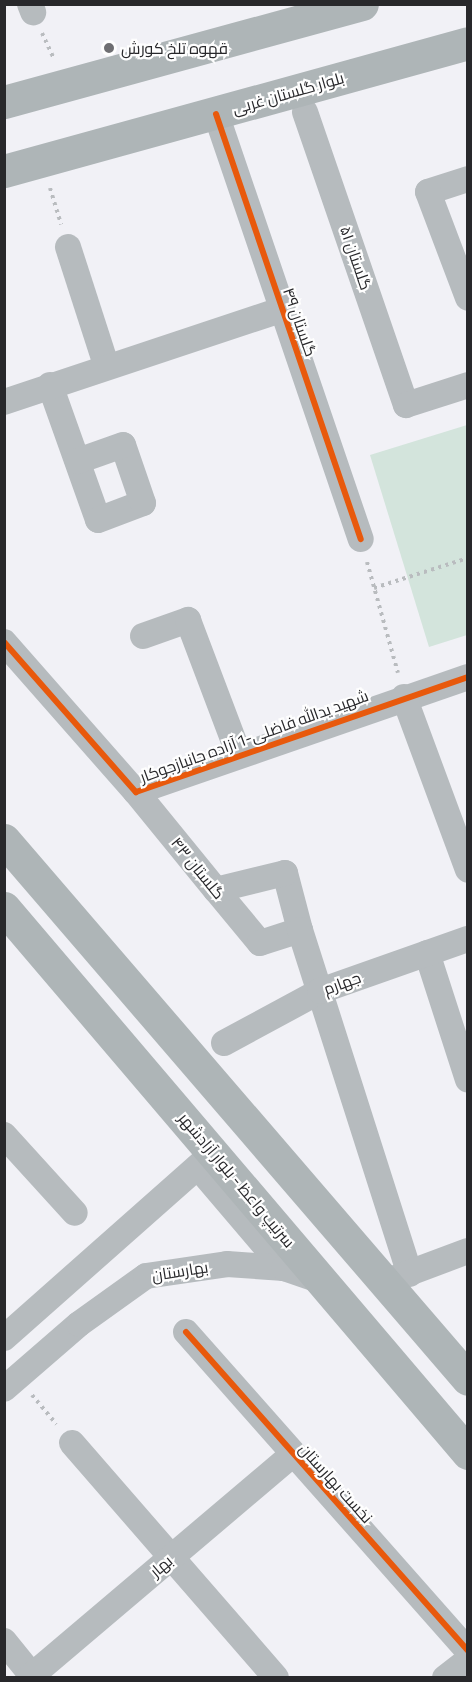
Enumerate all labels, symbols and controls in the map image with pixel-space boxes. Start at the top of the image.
place label: قهوه تلخ کورش [121,38,228,58]
marker: قهوه تلخ کورش [102,41,116,55]
street label: بلوار گلستان غربی [230,68,346,118]
street label: گلستان ۵۱ [336,224,376,292]
street label: گلستان ۴۹ [279,285,321,359]
street label: شهید یدالله فاضلی-1 آزاده جانبازجوکار [137,686,371,786]
street label: گلستان ۴۳ [167,833,229,903]
street label: جهارم [321,967,363,999]
street label: سرتیپ واعظ - بلوار آزادشهر [175,1109,299,1251]
street label: بهارستان [150,1257,210,1285]
street label: نخست بهارستان [295,1439,377,1527]
street label: بهار [146,1551,176,1581]

